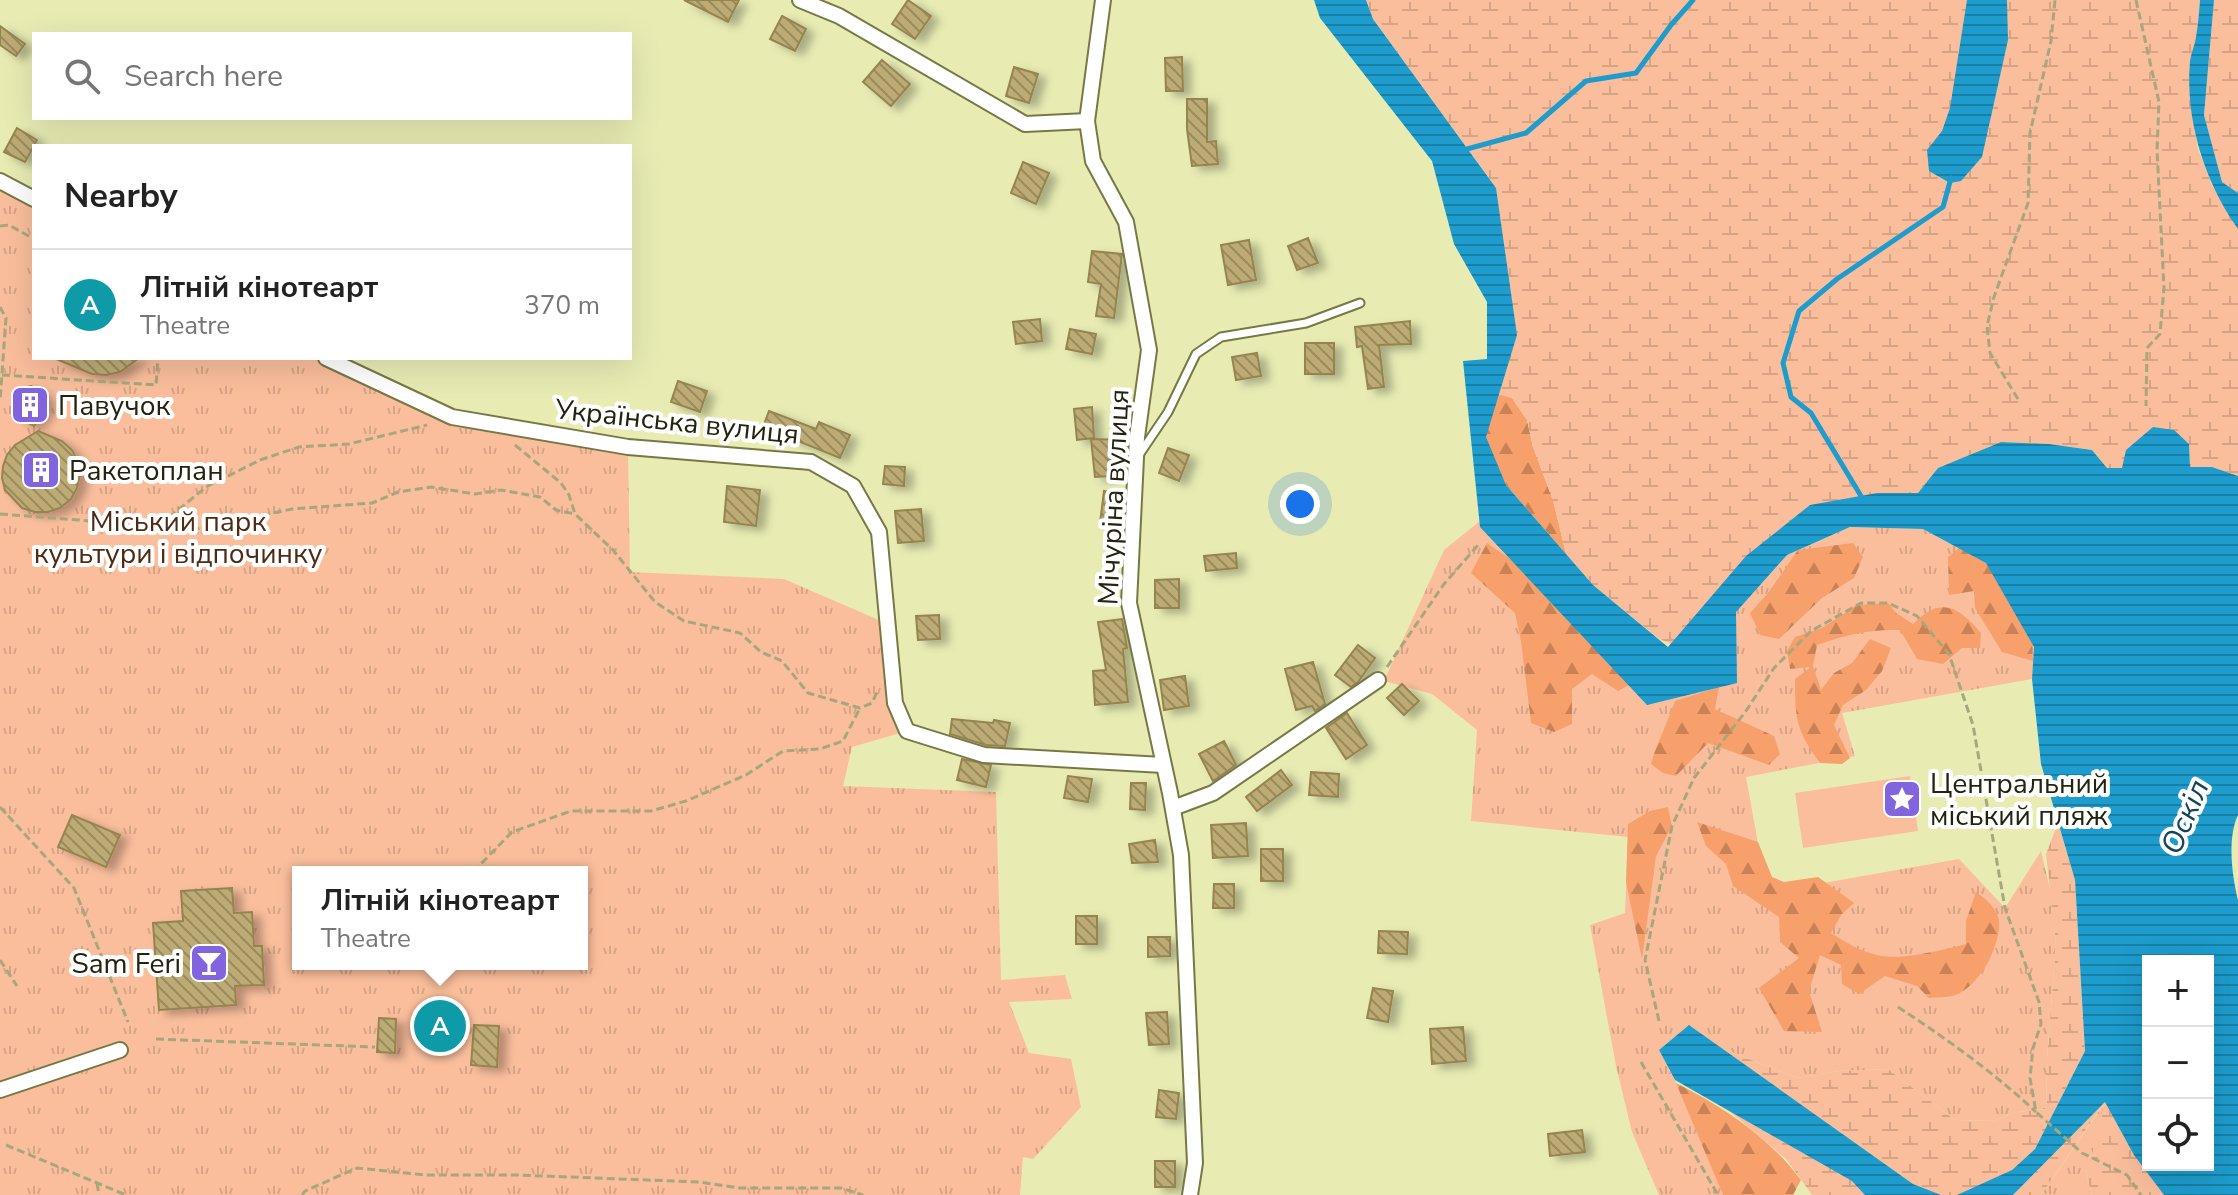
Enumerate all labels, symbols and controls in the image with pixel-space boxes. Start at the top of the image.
search box [32,32,632,120]
icon: search [60,54,104,98]
text: Search here [124,56,283,97]
text: Nearby [64,173,178,219]
text: Літній кінотеарт [140,267,378,308]
text: A [80,288,100,323]
text: 370 m [524,288,600,323]
text: Theatre [140,308,230,343]
building icon: Павучок [9,384,51,426]
place label: Павучок [58,387,171,425]
street label: Мічуріна вулиця [1089,388,1139,606]
street label: Українська вулиця [552,390,801,454]
building icon: Ракетоплан [20,449,62,491]
place label: Ракетоплан [69,452,224,490]
your location [1280,484,1320,524]
park label: Міський парк культури і відпочинку [34,503,323,573]
place label: Центральний міський пляж [1930,765,2108,835]
water label: Оскіл [2151,774,2219,861]
place icon: Центральний міський пляж [1881,778,1923,820]
popup [292,866,588,970]
text: Літній кінотеарт [321,880,559,921]
text: Theatre [321,921,411,956]
bar icon: Sam Feri [188,942,230,984]
place label: Sam Feri [72,945,181,983]
map controls [2142,955,2214,1171]
button: + [2142,955,2214,1027]
pin: A [414,996,466,1056]
button: − [2142,1027,2214,1099]
button: locate [2142,1099,2214,1171]

